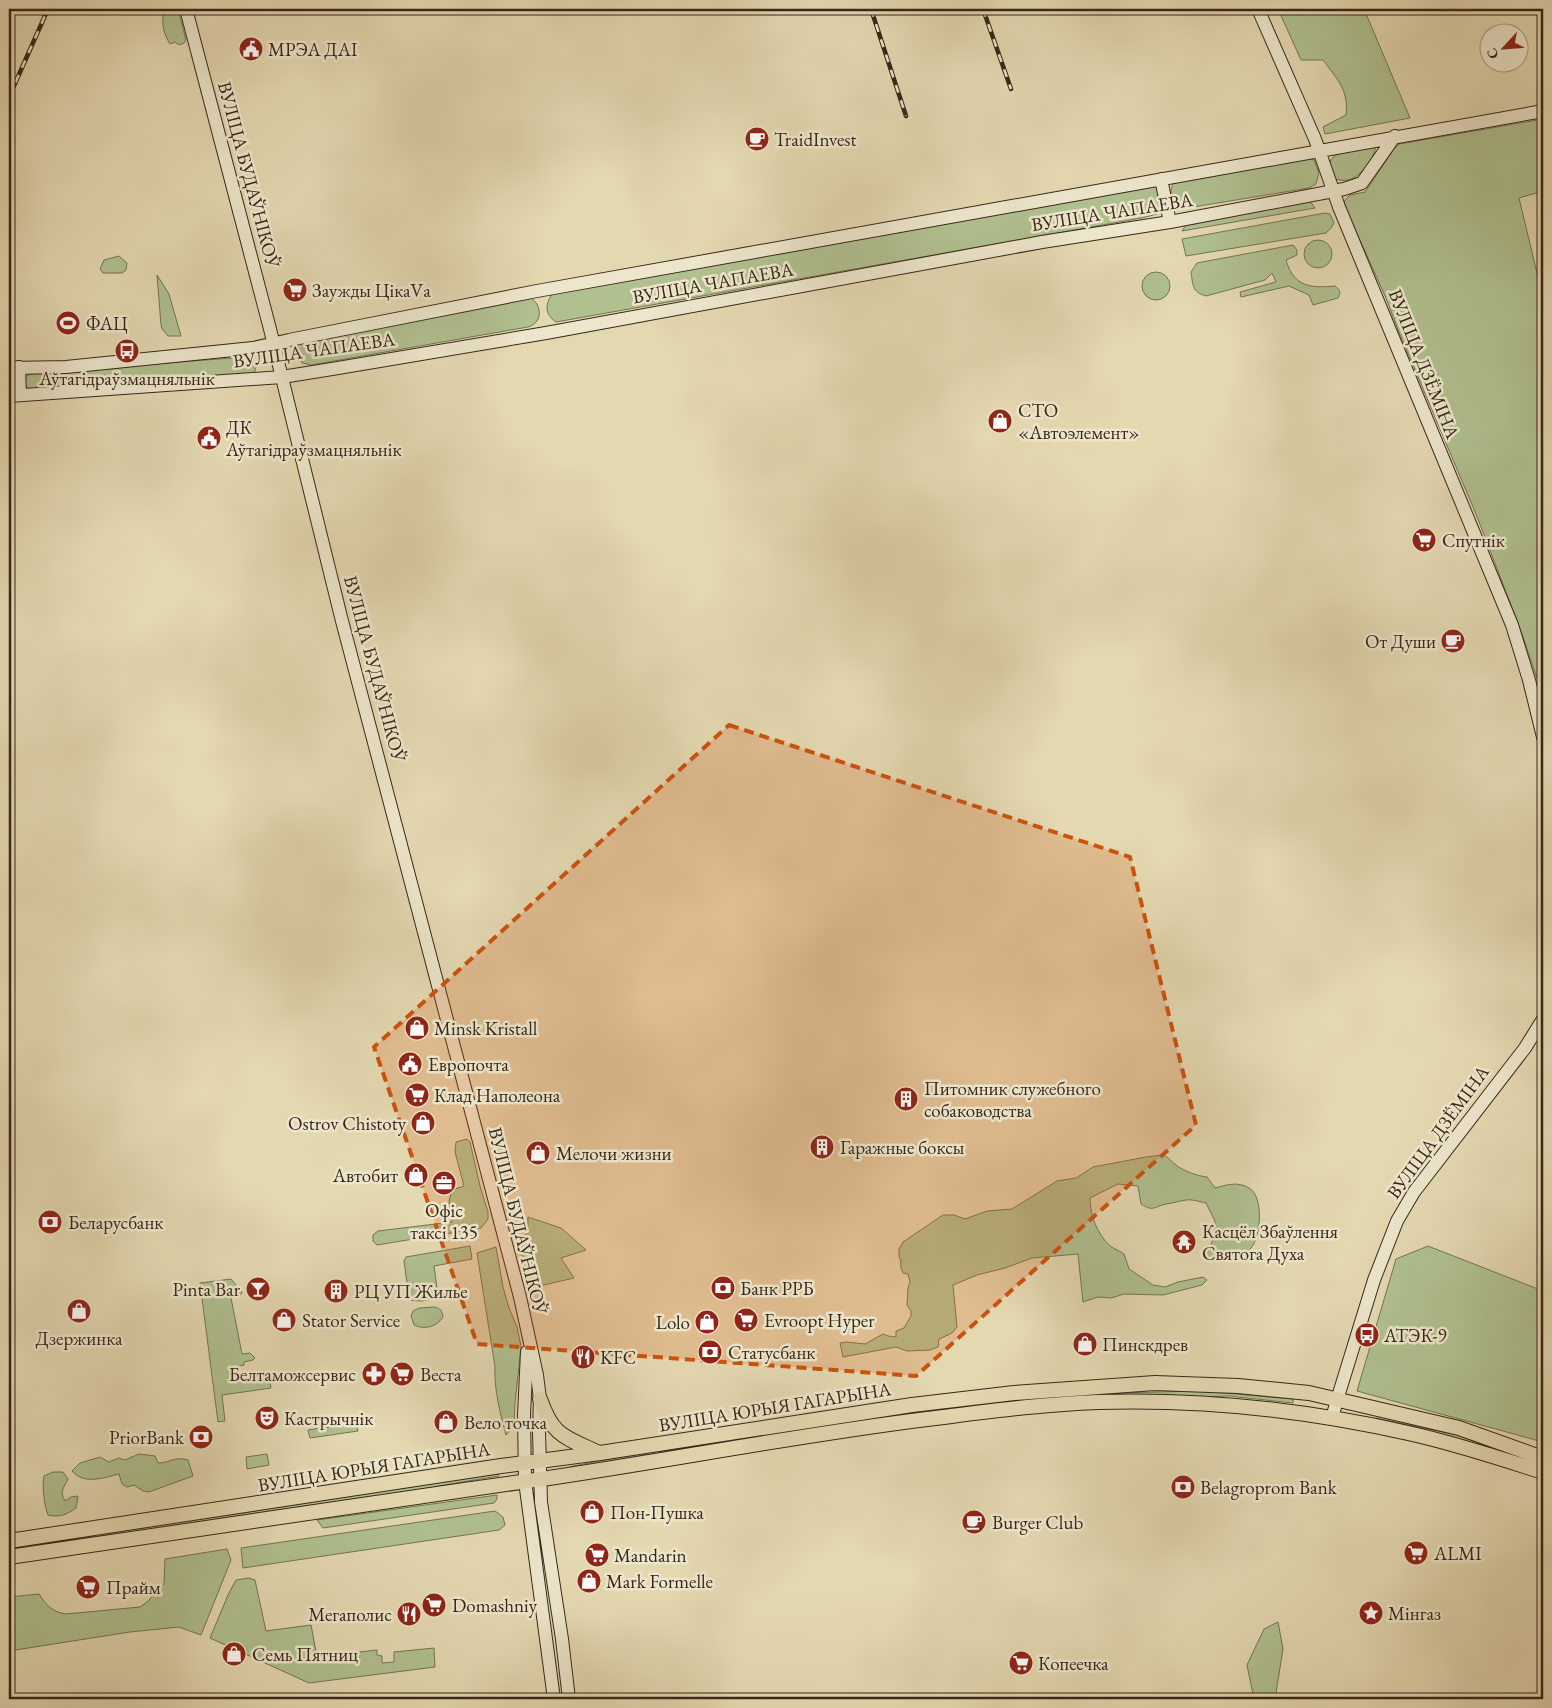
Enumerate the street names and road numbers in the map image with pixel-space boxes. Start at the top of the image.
street label: ВУЛІЦА БУДАЎНІКОЎ [212,79,286,272]
street label: ВУЛІЦА ЧАПАЕВА [1029,187,1195,237]
street label: ВУЛІЦА ЧАПАЕВА [630,256,796,309]
street label: ВУЛІЦА ДЗЁМІНА [1383,285,1466,443]
street label: ВУЛІЦА ЧАПАЕВА [231,326,397,374]
street label: ВУЛІЦА БУДАЎНІКОЎ [338,573,412,766]
street label: ВУЛІЦА ДЗЁМІНА [1381,1060,1495,1204]
street label: ВУЛІЦА БУДАЎНІКОЎ [483,1125,554,1318]
street label: ВУЛІЦА ЮРЫЯ ГАГАРЫНА [657,1376,894,1438]
street label: ВУЛІЦА ЮРЫЯ ГАГАРЫНА [256,1436,493,1498]

